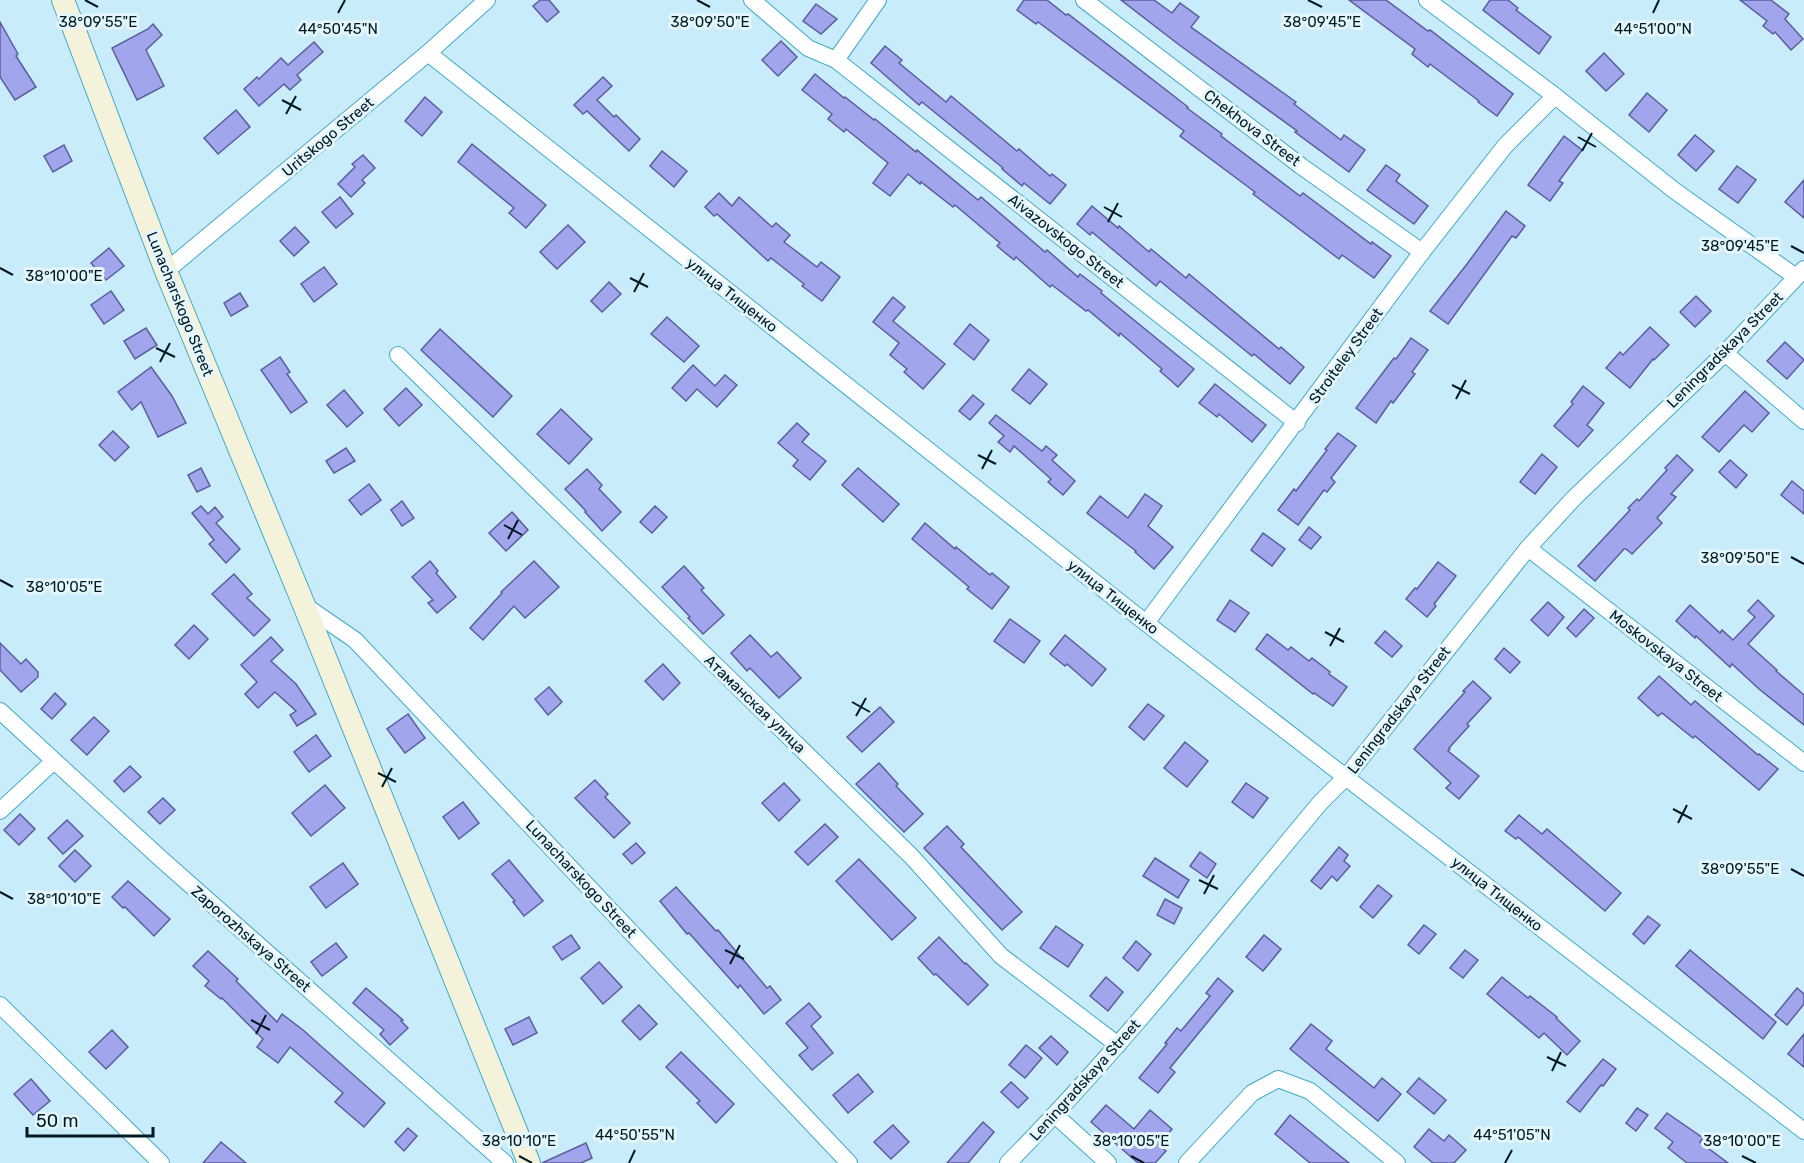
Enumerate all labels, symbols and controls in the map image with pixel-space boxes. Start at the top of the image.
text: 38°09'55"E [59,13,137,31]
text: 38°09'50"E [670,13,750,31]
text: 38°09'45"E [1283,13,1361,31]
text: 44°50'45"N [298,20,378,38]
text: 44°51'00"N [1614,20,1692,38]
street label: Chekhova Street [1200,86,1304,170]
street label: Uritskogo Street [279,93,378,181]
street label: Aivazovskogo Street [1004,190,1128,292]
street label: Lunacharskogo Street [143,229,217,379]
text: 38°09'45"E [1701,237,1779,255]
street label: улица Тищенко [683,254,781,336]
text: 38°10'00"E [25,267,103,285]
street label: Leningradskaya Street [1663,288,1787,412]
street label: Stroiteley Street [1305,305,1387,407]
text: 38°09'50"E [1700,549,1780,567]
street label: улица Тищенко [1064,556,1162,638]
text: 38°10'05"E [26,578,102,596]
street label: Moskovskaya Street [1606,606,1726,706]
street label: Leningradskaya Street [1344,643,1454,777]
street label: Атаманская улица [701,651,809,757]
street label: Lunacharskogo Street [522,816,640,942]
street label: улица Тищенко [1448,853,1546,935]
text: 38°09'55"E [1701,860,1779,878]
street label: Zaporozhskaya Street [188,882,314,996]
text: 38°10'10"E [27,890,101,908]
street label: Leningradskaya Street [1026,1016,1144,1144]
scale bar [27,1100,153,1138]
text: 50 m [36,1110,79,1132]
text: 44°50'55"N [595,1126,675,1144]
text: 44°51'05"N [1473,1126,1551,1144]
text: 38°10'10"E [482,1132,556,1150]
text: 38°10'05"E [1093,1132,1169,1150]
text: 38°10'00"E [1703,1132,1781,1150]

